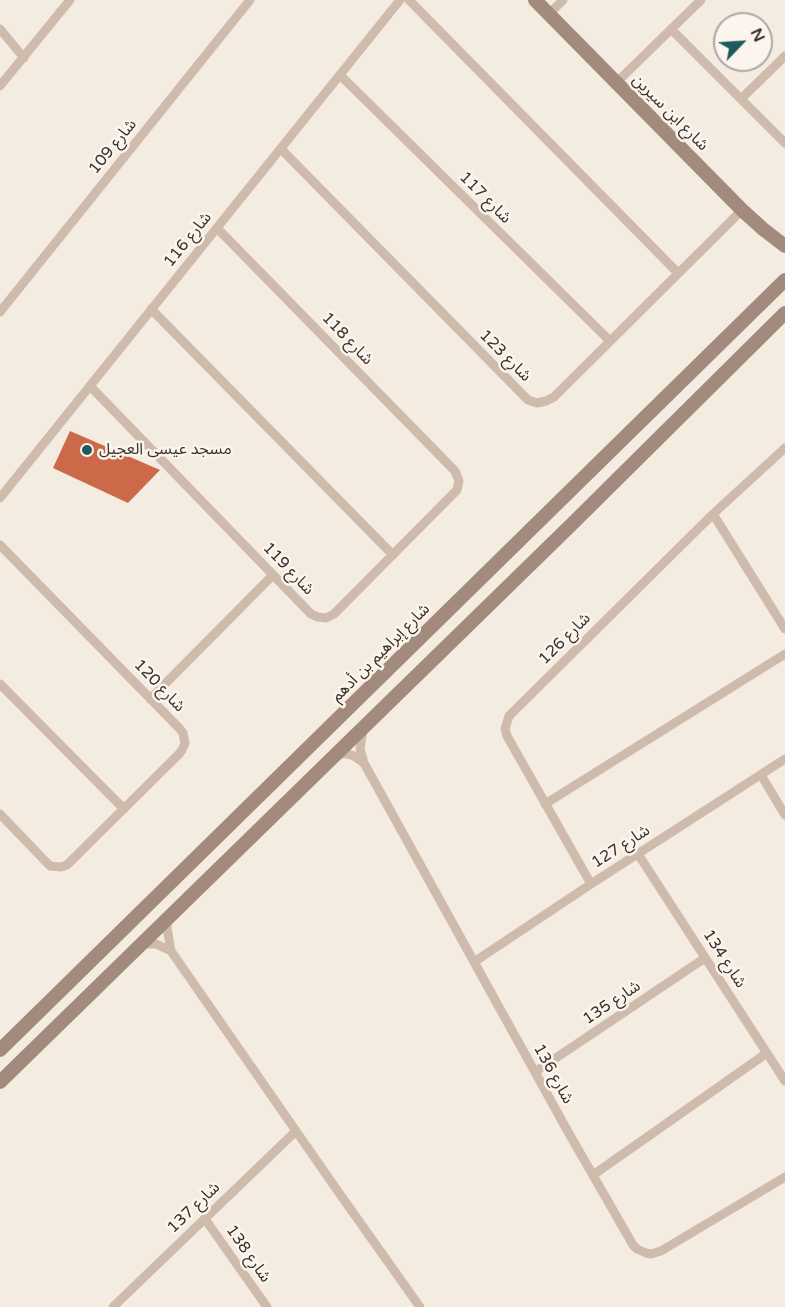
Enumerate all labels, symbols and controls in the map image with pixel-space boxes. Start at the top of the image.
north arrow [713,12,773,72]
text: N [746,25,769,45]
street label: شارع ابن سيرين [628,71,712,155]
street label: شارع 109 [85,116,141,178]
street label: شارع 117 [455,168,515,228]
street label: شارع 116 [160,209,216,271]
street label: شارع 118 [317,309,377,369]
street label: شارع 123 [475,326,535,386]
place label: مسجد عيسى العجيل [99,440,232,460]
marker: مسجد عيسى العجيل [80,443,94,457]
street label: شارع 119 [258,539,318,599]
street label: شارع إبراهيم بن أدهم [328,600,434,706]
street label: شارع 126 [535,609,595,669]
street label: شارع 120 [129,656,189,716]
street label: شارع 127 [588,821,654,873]
street label: شارع 134 [698,926,750,992]
street label: شارع 135 [579,977,645,1029]
street label: شارع 136 [529,1041,577,1107]
street label: شارع 137 [164,1178,224,1238]
street label: شارع 138 [221,1222,275,1286]

